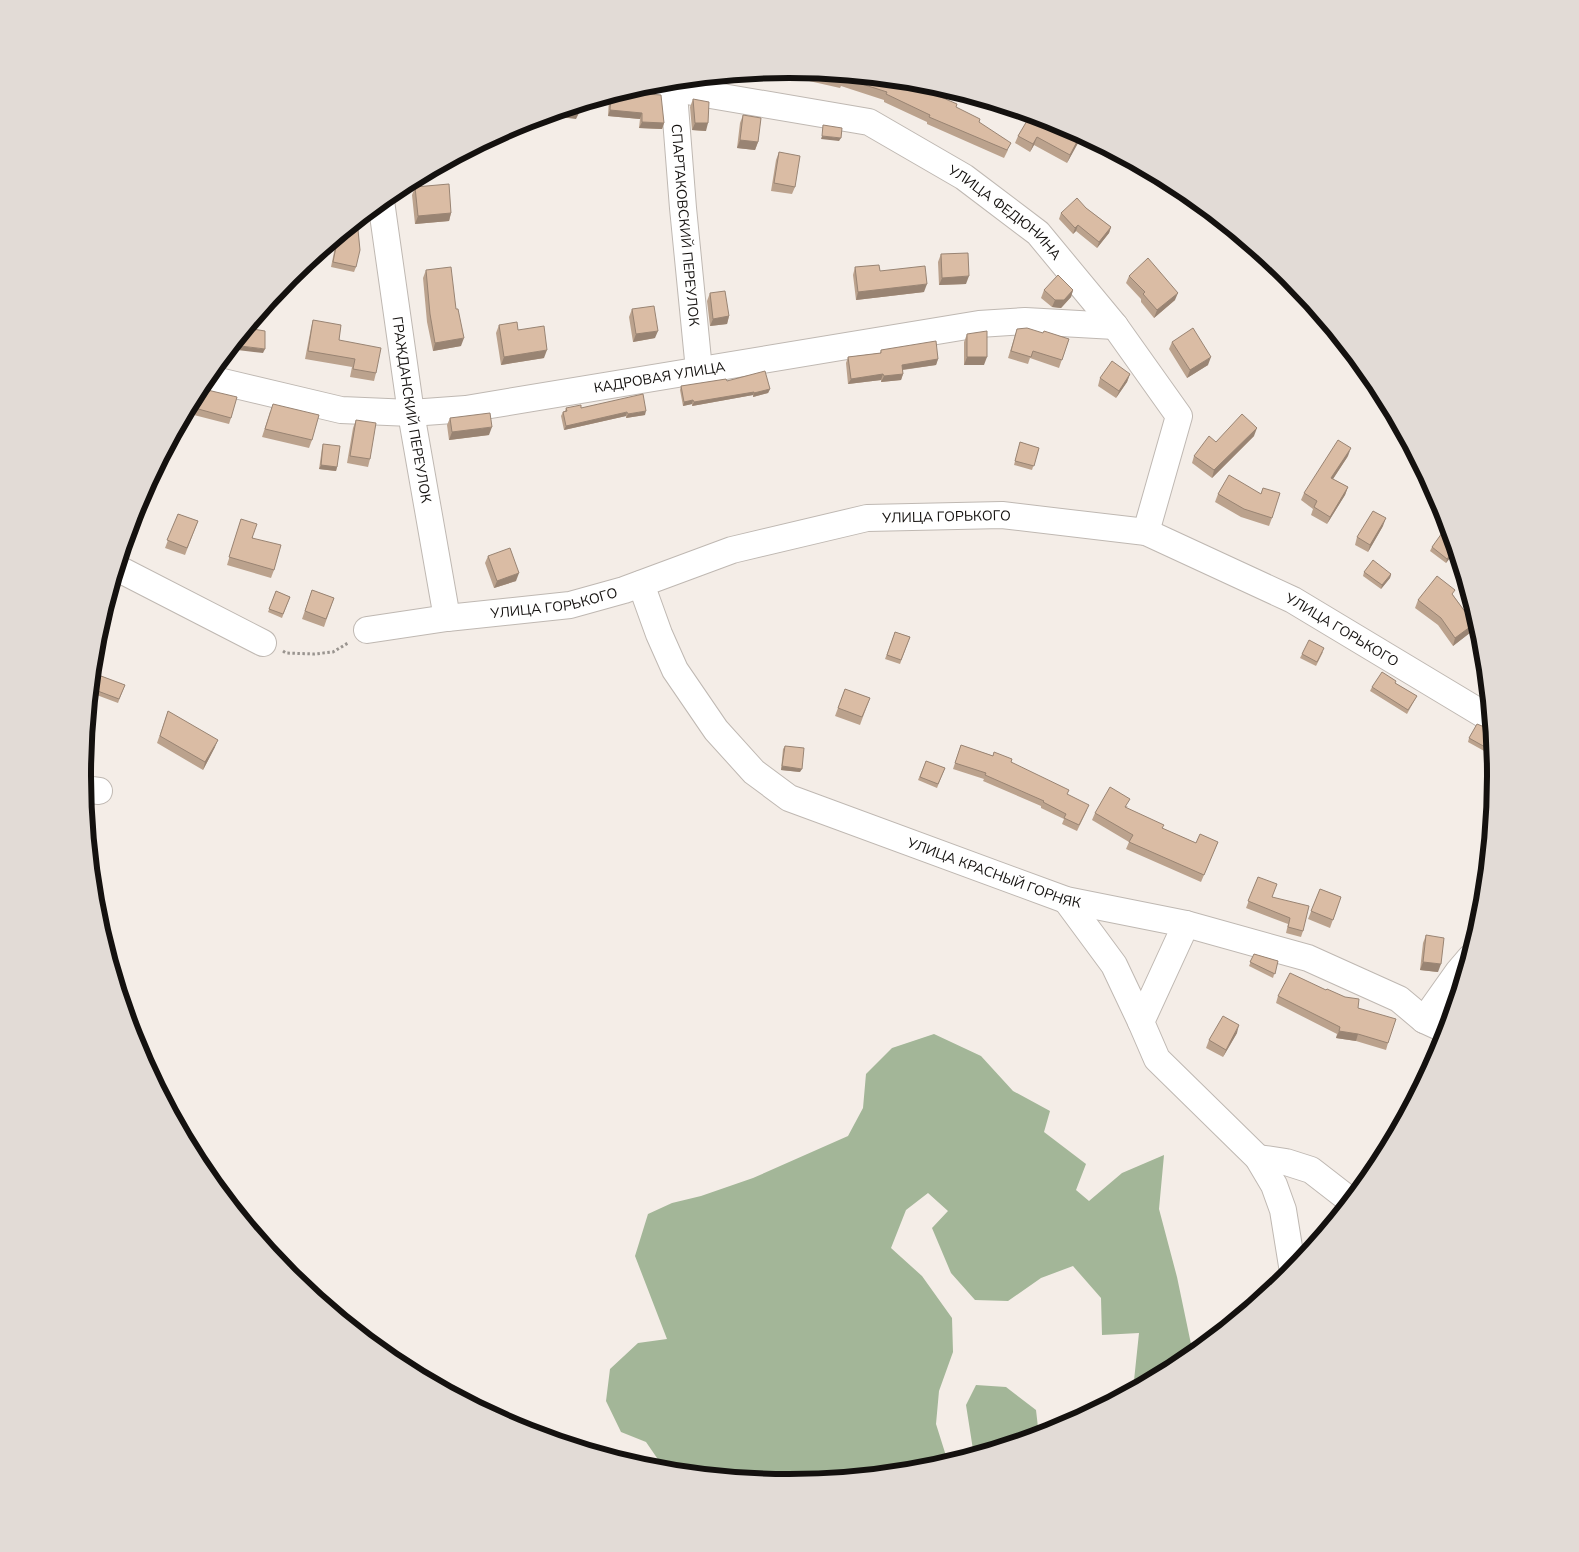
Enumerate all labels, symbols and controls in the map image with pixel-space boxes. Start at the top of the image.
street label: СПАРТАКОВСКИЙ ПЕРЕУЛОК [666,123,704,327]
street label: УЛИЦА ФЕДЮНИНА [944,160,1065,264]
street label: ГРАЖДАНСКИЙ ПЕРЕУЛОК [387,315,436,505]
street label: КАДРОВАЯ УЛИЦА [592,357,727,398]
street label: УЛИЦА ГОРЬКОГО [881,506,1012,528]
street label: УЛИЦА ГОРЬКОГО [489,583,620,623]
street label: УЛИЦА ГОРЬКОГО [1282,588,1402,671]
street label: УЛИЦА КРАСНЫЙ ГОРНЯК [904,833,1083,913]

